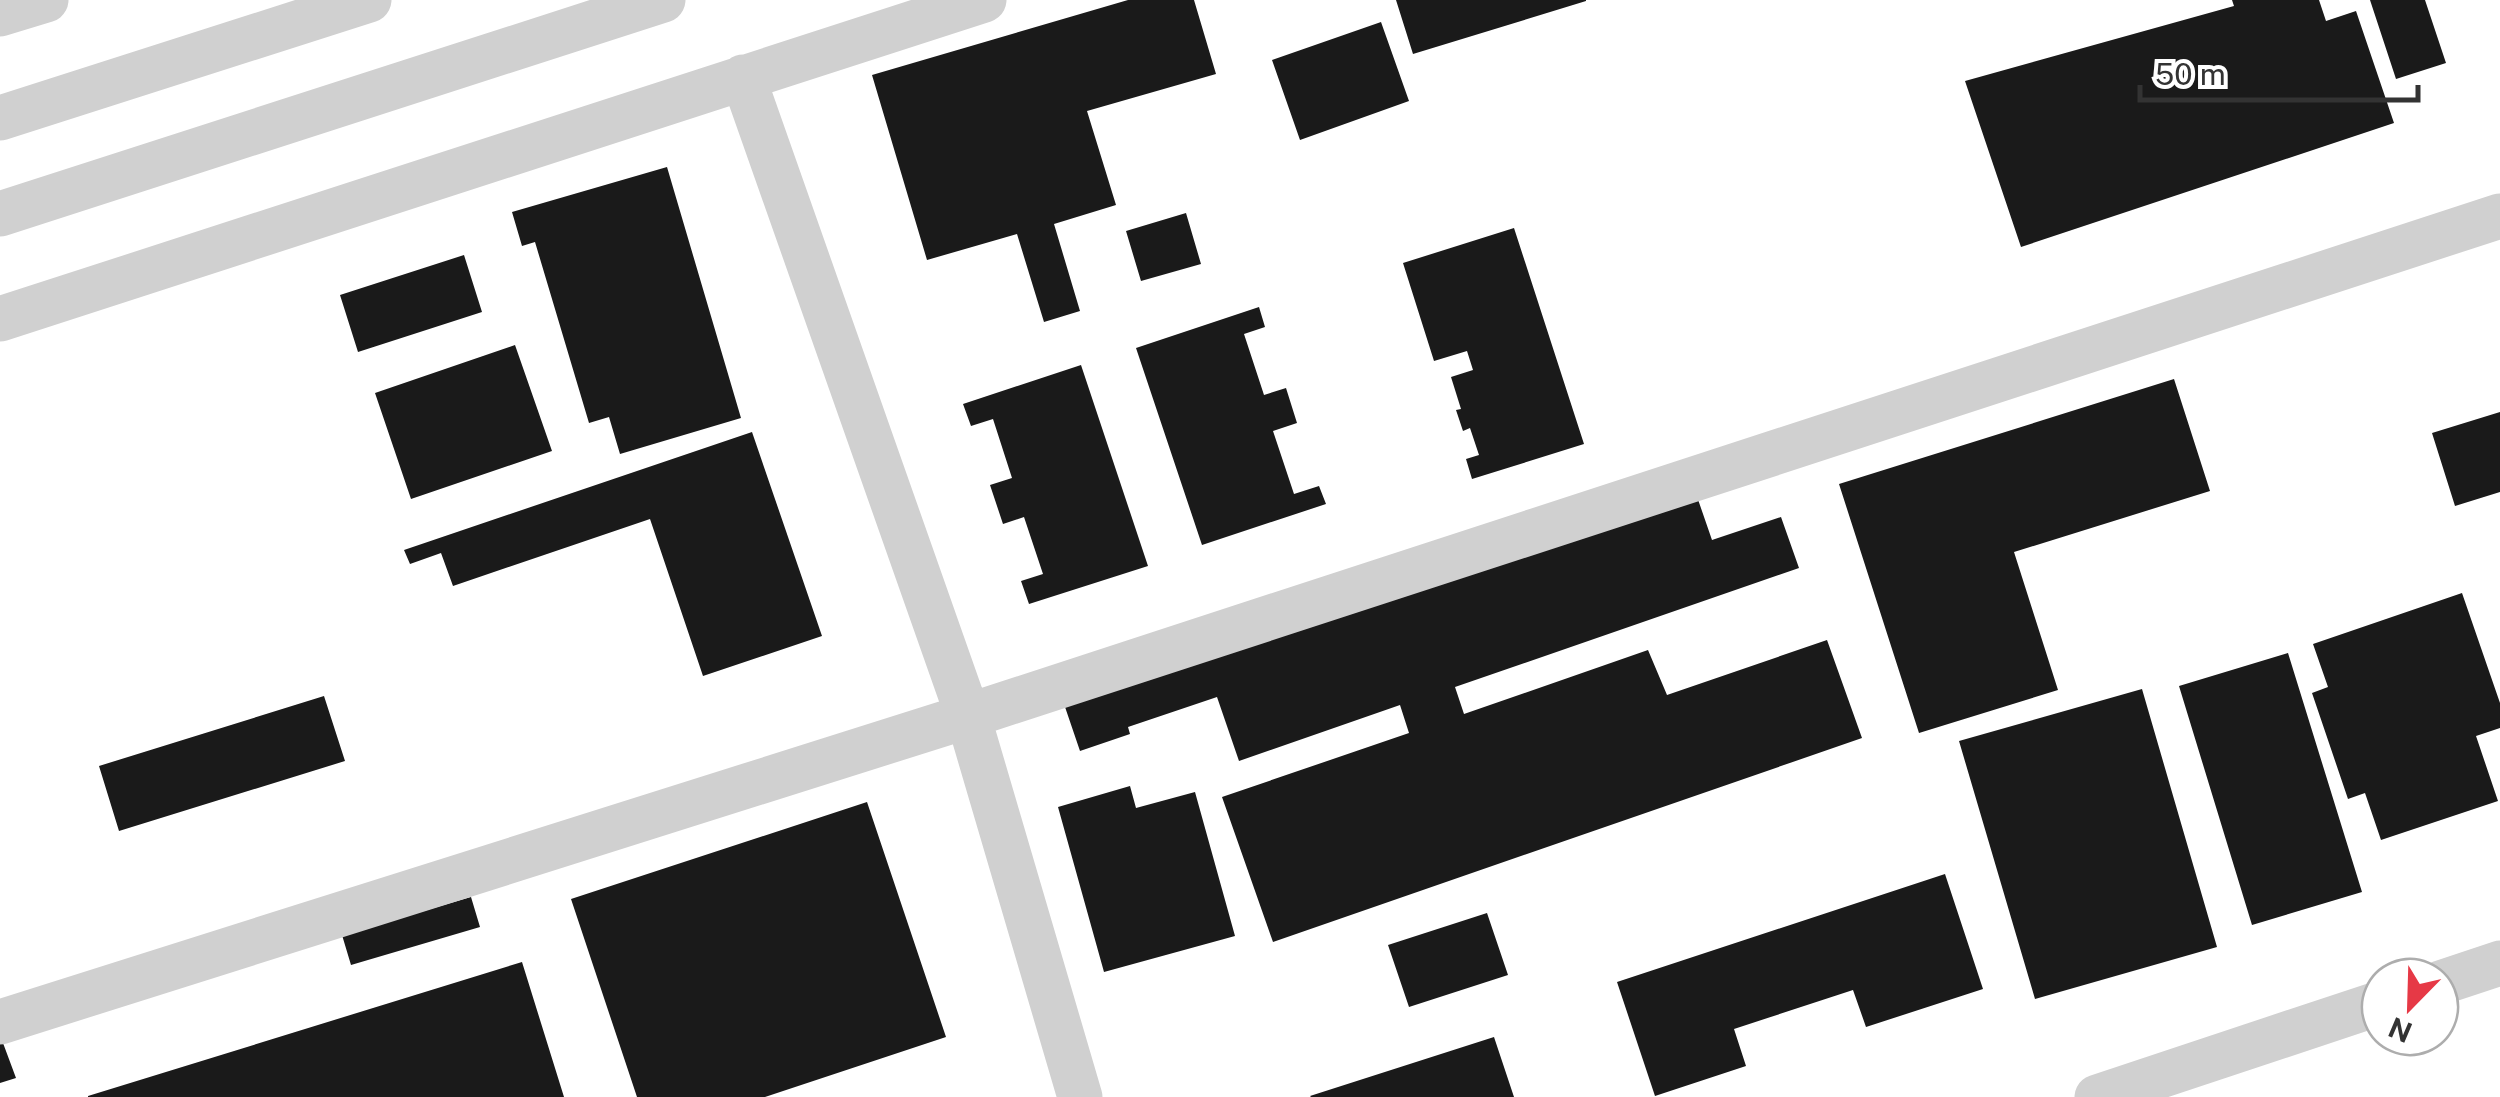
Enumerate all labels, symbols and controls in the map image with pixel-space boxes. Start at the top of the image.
scale bar [2140,40,2418,102]
text: 50 m [2155,56,2226,92]
north arrow [2360,957,2460,1057]
text: N [2384,1011,2417,1050]

